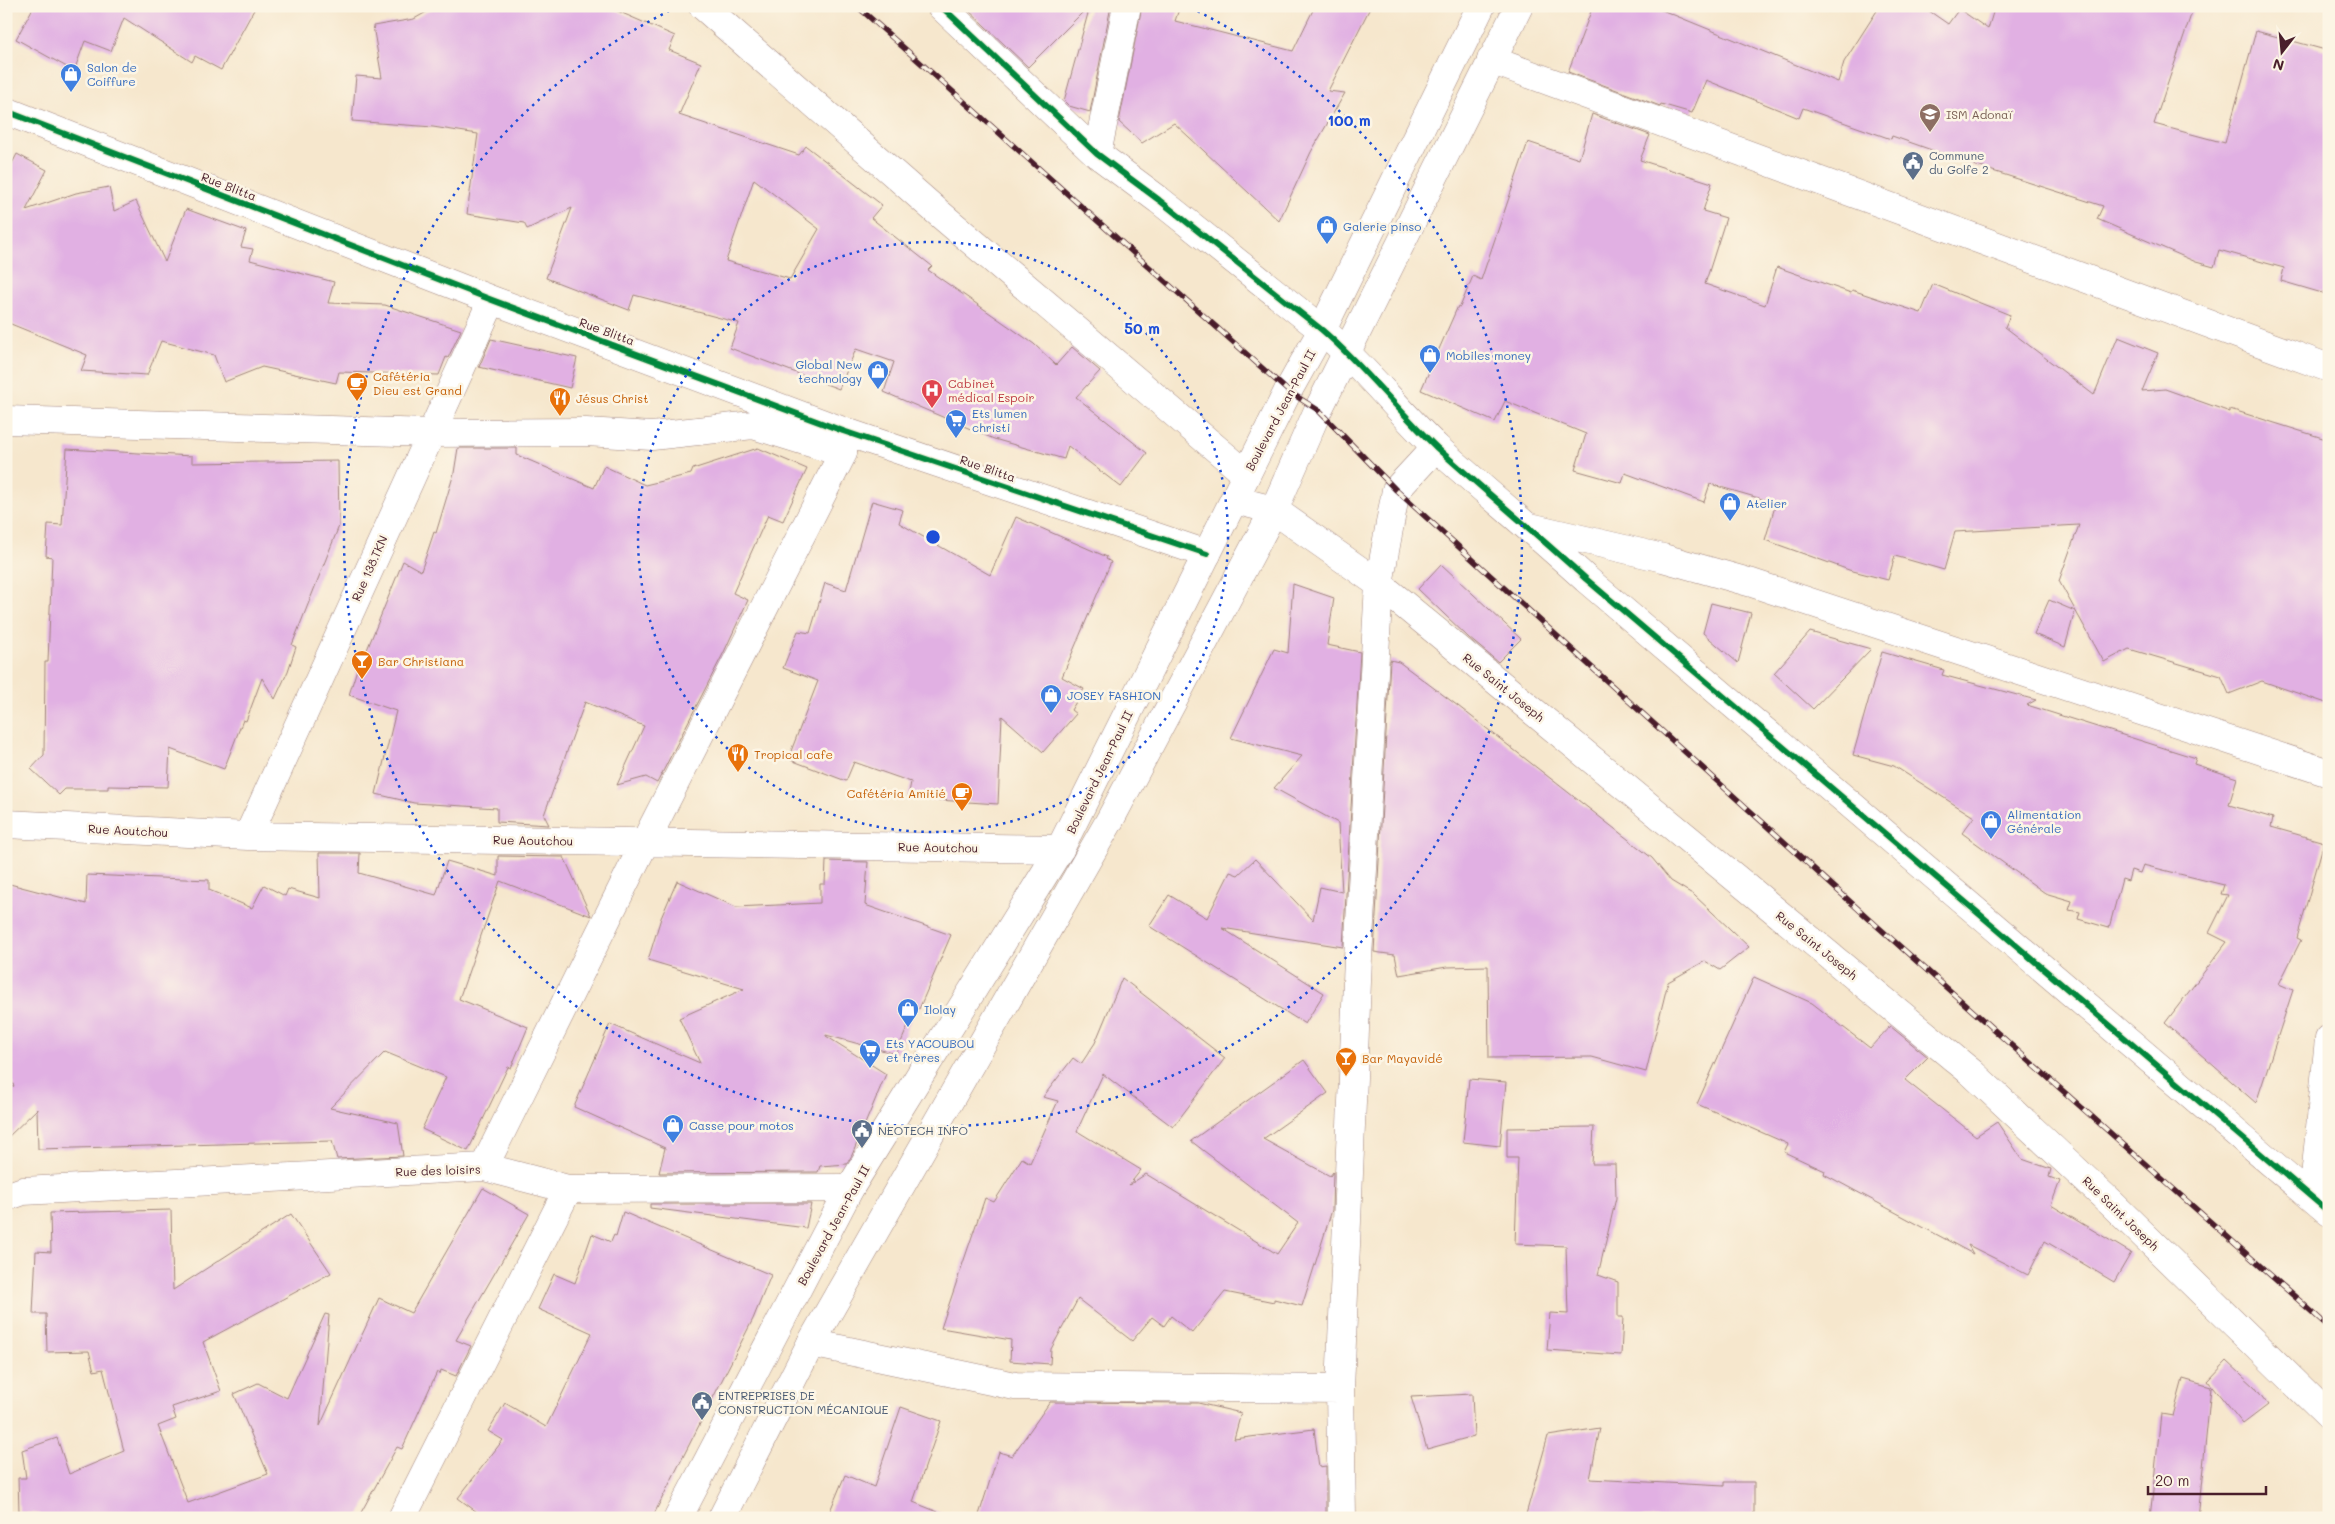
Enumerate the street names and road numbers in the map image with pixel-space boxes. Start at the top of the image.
street label: Rue Blitta [199,168,259,204]
street label: Rue Blitta [577,314,637,348]
street label: Boulevard Jean-Paul II [1241,347,1319,473]
street label: Rue Blitta [958,451,1018,485]
street label: Rue 138.TKN [347,533,391,603]
street label: Rue Saint Joseph [1460,649,1548,725]
street label: Boulevard Jean-Paul II [1062,708,1136,836]
street label: Rue Aoutchou [87,820,169,840]
street label: Rue Aoutchou [493,831,573,849]
street label: Rue Aoutchou [898,838,978,856]
street label: Rue Saint Joseph [1773,907,1861,983]
street label: Rue des loisirs [395,1161,481,1179]
street label: Boulevard Jean-Paul II [793,1162,873,1288]
street label: Rue Saint Joseph [2079,1172,2163,1254]

